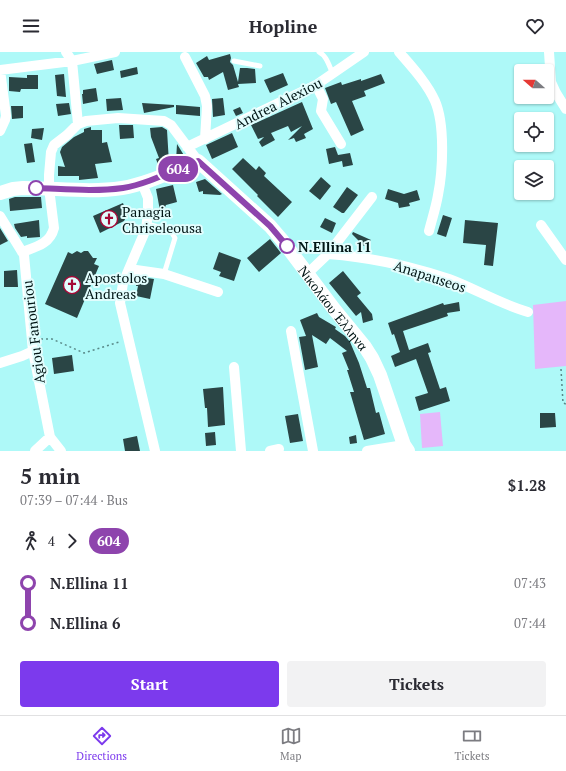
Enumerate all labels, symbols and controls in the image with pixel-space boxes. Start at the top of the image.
text: Hopline [249,14,317,38]
icon: menu [20,15,42,37]
icon: heart [524,15,546,37]
north arrow [514,64,554,104]
map controls [514,64,554,200]
street label: Andrea Alexiou [231,73,325,133]
button: locate [514,112,554,152]
line badge: 604 [155,156,201,182]
text: 604 [166,159,190,178]
button: layers [514,160,554,200]
unlabelled marker [28,180,44,196]
place label: Panagia Chriseleousa [122,202,202,237]
church icon: Panagia Chriseleousa [99,209,119,229]
place label: N.Ellina 11 [298,237,372,256]
marker: N.Ellina 11 [279,238,295,254]
street label: Anapauseos [391,255,469,297]
street label: Νικολάου Έλληνα [294,261,374,354]
place label: Apostolos Andreas [85,268,147,303]
church icon: Apostolos Andreas [62,275,82,295]
street label: Agiou Fanouriou [17,279,49,385]
text: 5 min [20,461,80,490]
text: $1.28 [508,475,546,495]
text: 07:39 – 07:44 · Bus [20,491,128,509]
icon: walk [20,530,42,552]
icon: forward [61,530,83,552]
text: 604 [97,531,121,550]
text: 4 [48,532,55,550]
text: N.Ellina 11 [50,573,129,593]
text: 07:43 [514,574,546,592]
text: N.Ellina 6 [50,613,120,633]
text: 07:44 [514,614,546,632]
button: Start [20,661,279,707]
button: Tickets [287,661,546,707]
tab: Directions [76,725,127,763]
tab: Map [280,725,302,763]
tab: Tickets [454,725,490,763]

